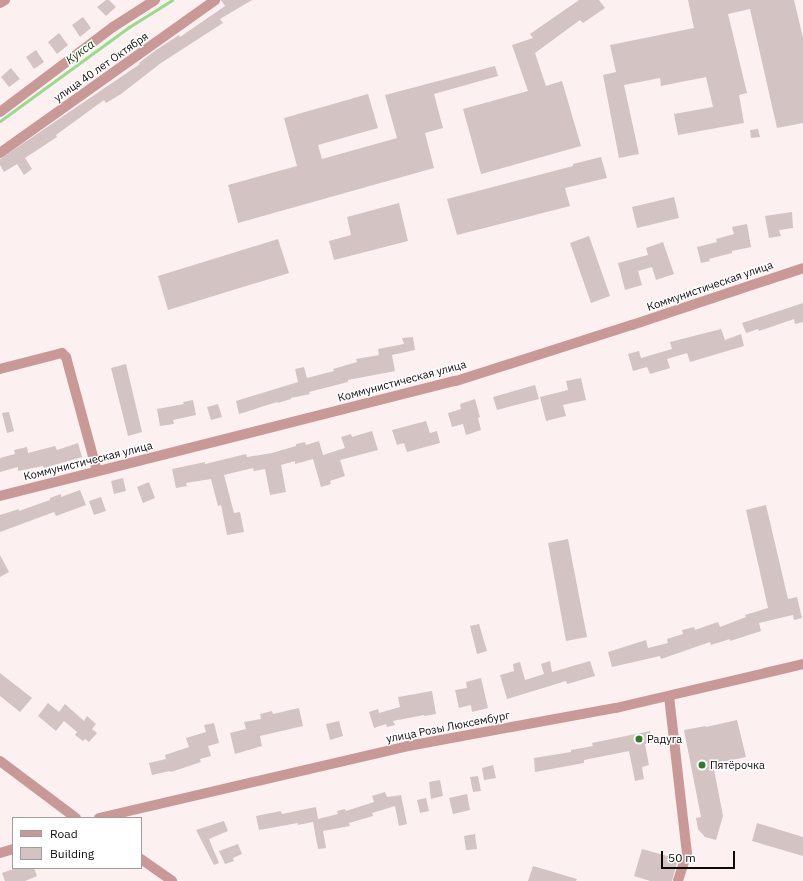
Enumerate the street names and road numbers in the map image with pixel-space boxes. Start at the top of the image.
street label: улица 40 лет Октября [51,29,151,105]
street label: Коммунистическая улица [645,258,775,314]
street label: Коммунистическая улица [336,357,468,405]
street label: Коммунистическая улица [22,439,154,483]
street label: улица Розы Люксембург [385,709,511,745]

